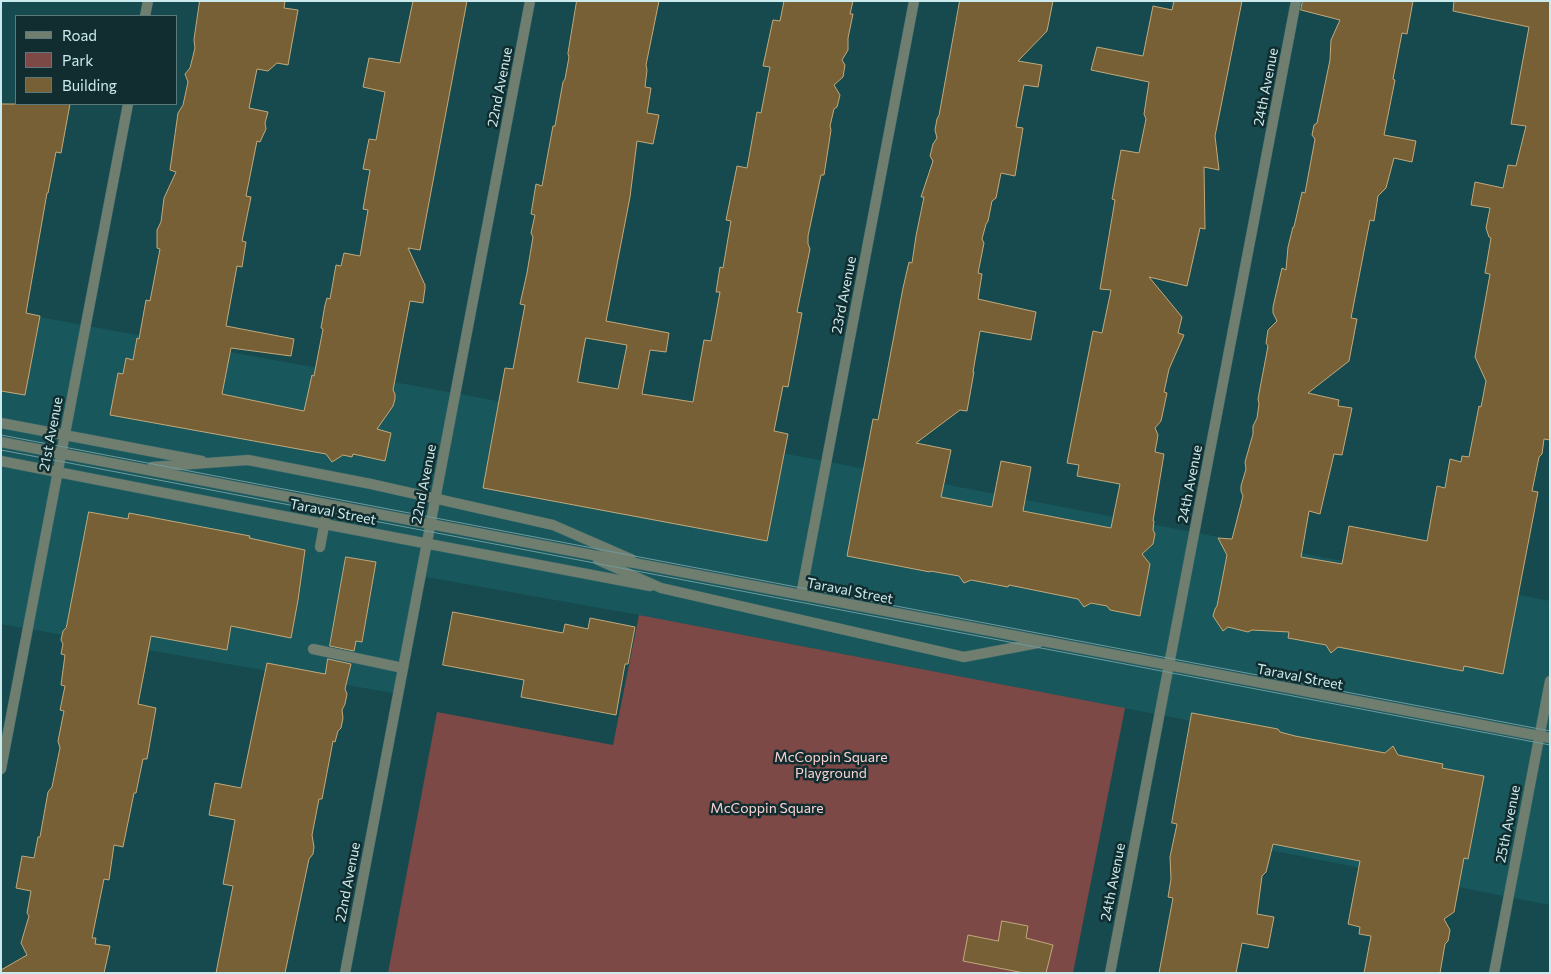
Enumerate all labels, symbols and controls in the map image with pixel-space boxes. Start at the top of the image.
legend [15,15,178,105]
text: Road [62,26,97,44]
street label: 22nd Avenue [484,46,516,128]
street label: 24th Avenue [1250,47,1282,127]
text: Park [62,51,93,69]
text: Building [62,76,117,94]
street label: 23rd Avenue [828,255,860,335]
street label: 21st Avenue [36,396,66,472]
street label: 22nd Avenue [408,443,440,525]
street label: 24th Avenue [1174,444,1206,524]
street label: Taraval Street [288,495,378,529]
street label: Taraval Street [805,574,895,608]
street label: Taraval Street [1255,660,1345,694]
park label: McCoppin Square Playground [774,749,888,782]
street label: 25th Avenue [1492,784,1524,864]
park label: McCoppin Square [710,800,824,816]
street label: 22nd Avenue [332,841,364,923]
street label: 24th Avenue [1097,842,1129,922]

